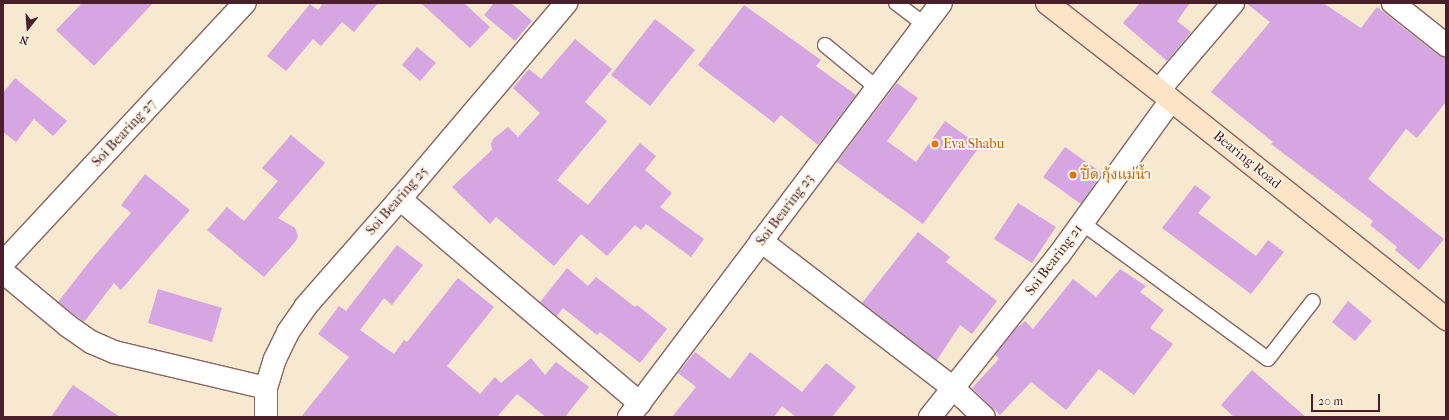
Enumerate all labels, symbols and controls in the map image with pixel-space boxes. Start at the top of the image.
north arrow [8,8,48,48]
text: N [18,33,30,47]
street label: Soi Bearing 27 [88,96,160,170]
street label: Bearing Road [1210,128,1284,192]
place label: Eva Shabu [943,136,1004,152]
marker: Eva Shabu [930,139,940,149]
street label: Soi Bearing 25 [363,163,431,239]
place label: ปื้ด กุ้งแม่น้ำ [1081,167,1151,183]
marker: ปื้ด กุ้งแม่น้ำ [1068,170,1078,180]
street label: Soi Bearing 23 [753,171,817,249]
street label: Soi Bearing 21 [1022,221,1086,299]
scale bar [1313,386,1382,412]
text: 20 m [1318,394,1343,408]

